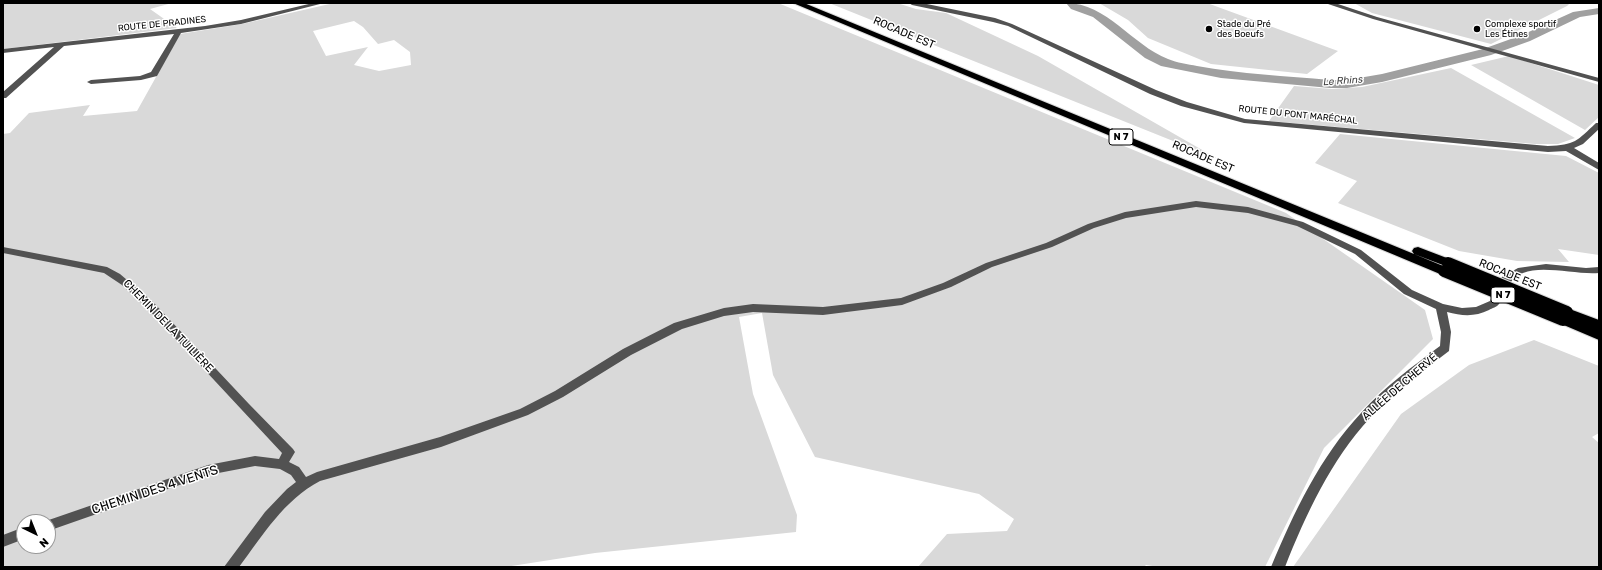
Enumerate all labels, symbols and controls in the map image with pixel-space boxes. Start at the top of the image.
street label: ROUTE DE PRADINES [117,14,207,34]
street label: ROCADE EST [871,14,937,52]
place label: Stade du Pré des Boeufs [1217,19,1271,40]
place label: Complexe sportif Les Étines [1485,19,1556,40]
marker: Stade du Pré des Boeufs [1204,24,1214,34]
marker: Complexe sportif Les Étines [1472,24,1482,34]
water label: Le Rhins [1323,74,1363,88]
street label: ROUTE DU PONT MARÉCHAL [1238,103,1358,127]
road number: N 7 [1109,129,1133,145]
street label: ROCADE EST [1170,138,1236,176]
street label: ROCADE EST [1477,257,1543,293]
street label: CHEMIN DE LA TUILIÈRE [120,277,216,375]
road number: N 7 [1491,287,1515,303]
street label: ALLÉE DE CHERVÉ [1360,351,1440,423]
street label: CHEMIN DES 4 VENTS [90,462,220,518]
north arrow [16,514,56,554]
text: N [37,535,51,550]

